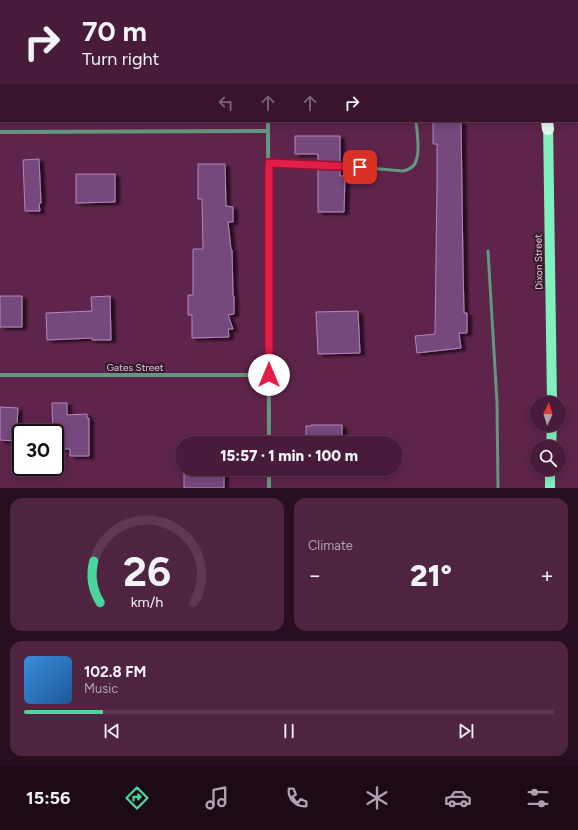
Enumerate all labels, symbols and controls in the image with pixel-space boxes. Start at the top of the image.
text: 70 m [82,14,147,48]
icon: right [16,16,68,68]
text: Turn right [82,48,159,70]
icon: left [215,92,237,114]
icon: ahead [257,92,279,114]
icon: ahead [299,92,321,114]
icon: right [341,92,363,114]
pin [343,150,377,184]
icon: arrive [349,156,371,178]
street label: Dixon Street [532,234,545,290]
position arrow [248,354,290,396]
street label: Gates Street [106,361,164,374]
north arrow [530,396,566,432]
map controls [530,396,566,476]
speed limit sign: 30 [12,424,64,476]
button: search [530,440,566,476]
text: 15:57 · 1 min · 100 m [220,447,358,465]
text: Climate [308,538,353,553]
text: 26 [123,545,171,595]
text: 21° [410,557,452,594]
text: − [308,562,322,589]
text: + [540,562,554,589]
text: km/h [131,592,163,610]
text: 102.8 FM [84,663,146,681]
text: Music [84,681,118,696]
icon: previous [101,720,123,742]
icon: pause [278,720,300,742]
icon: next [455,720,477,742]
icon: directions [123,784,151,812]
icon: music [203,784,231,812]
icon: phone [283,784,311,812]
icon: climate [363,784,391,812]
icon: car [444,784,472,812]
icon: filters [524,784,552,812]
text: 15:56 [26,787,70,809]

